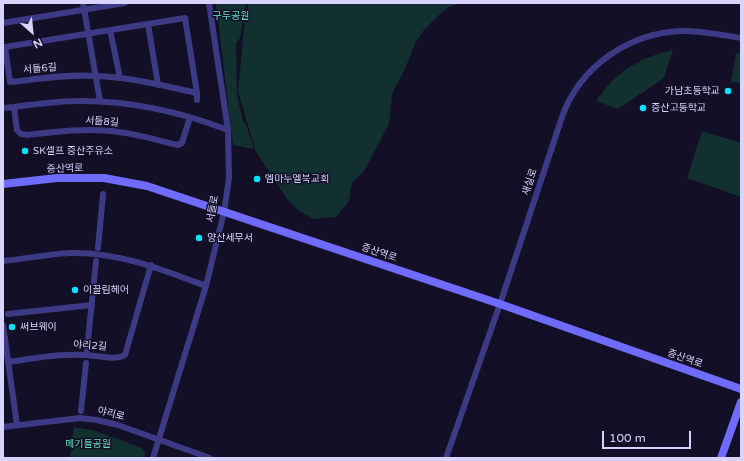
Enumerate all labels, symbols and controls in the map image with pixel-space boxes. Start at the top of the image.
park label: 구두공원 [213,10,249,22]
north arrow [12,12,52,52]
text: N [31,35,45,51]
street label: 서들6길 [23,62,57,76]
place label: 가남초등학교 [665,85,720,97]
marker: 가남초등학교 [723,86,733,96]
place label: 증산고등학교 [651,102,706,114]
marker: 증산고등학교 [638,103,648,113]
street label: 서들8길 [85,115,119,129]
place label: SK셀프 증산주유소 [33,145,113,157]
marker: SK셀프 증산주유소 [20,146,30,156]
street label: 증산역로 [46,162,84,176]
street label: 새실로 [520,167,540,197]
place label: 엠마누엘북교회 [265,173,329,185]
marker: 엠마누엘북교회 [252,174,262,184]
street label: 서들로 [205,194,221,224]
place label: 양산세무서 [207,232,253,244]
marker: 양산세무서 [194,233,204,243]
street label: 증산역로 [360,242,398,264]
place label: 이끌림헤어 [83,284,129,296]
marker: 이끌림헤어 [70,285,80,295]
place label: 써브웨이 [20,321,57,333]
marker: 써브웨이 [7,322,17,332]
street label: 야리2길 [73,339,107,353]
street label: 증산역로 [666,347,704,371]
street label: 야리로 [96,405,126,423]
scale bar [604,423,693,449]
text: 100 m [609,431,646,445]
park label: 메기들공원 [65,438,111,450]

